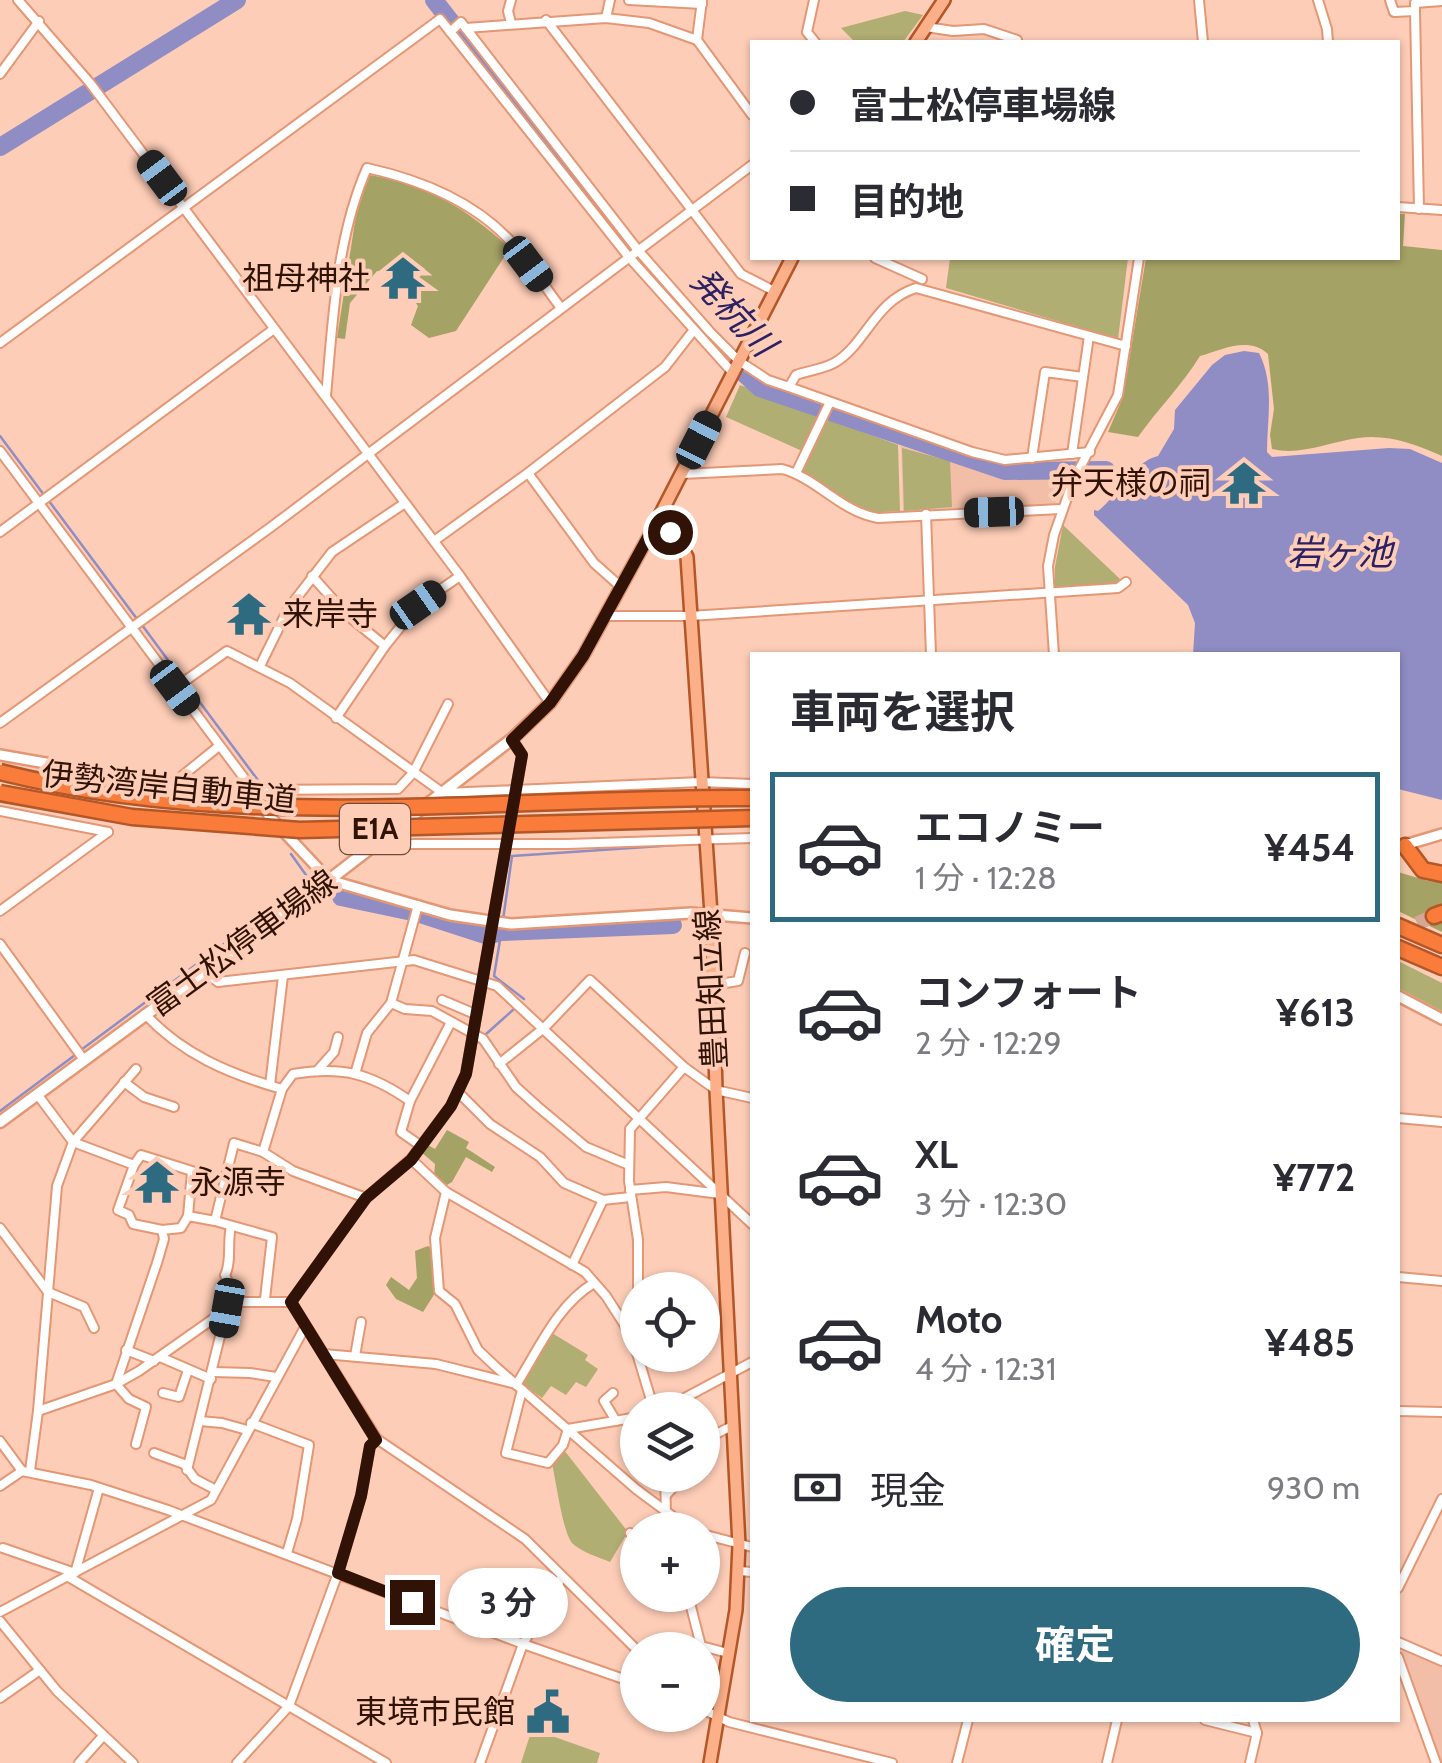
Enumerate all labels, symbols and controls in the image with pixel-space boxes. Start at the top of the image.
text: 富士松停車場線 [850,82,1116,129]
car [132,145,192,211]
text: 目的地 [850,178,964,225]
car [498,231,558,297]
temple icon: 祖母神社 [379,254,427,302]
place label: 祖母神社 [242,258,370,297]
water label: 発杭川 [682,259,788,368]
car [672,406,726,474]
temple icon: 弁天様の祠 [1220,459,1268,507]
place label: 弁天様の祠 [1051,463,1211,502]
car [963,496,1025,528]
route start [648,510,693,555]
water label: 岩ヶ池 [1287,531,1395,574]
car [385,576,451,634]
temple icon: 来岸寺 [225,590,273,638]
place label: 来岸寺 [282,594,378,633]
car [145,655,205,721]
text: 車両を選択 [790,685,1015,739]
street label: 伊勢湾岸自動車道 [40,754,298,819]
icon: car [795,802,885,892]
road number: E1A [340,804,410,854]
text: エコノミー [915,804,1105,851]
text: ¥454 [1264,824,1355,871]
text: 1 分 · 12:28 [915,858,1057,897]
street label: 富士松停車場線 [140,861,344,1024]
street label: 豊田知立線 [687,908,734,1070]
icon: car [795,967,885,1057]
text: コンフォート [915,969,1142,1016]
text: ¥613 [1276,989,1355,1036]
text: 2 分 · 12:29 [915,1023,1062,1062]
text: XL [915,1131,958,1178]
icon: car [795,1132,885,1222]
text: ¥772 [1273,1154,1355,1201]
temple icon: 永源寺 [133,1158,181,1206]
place label: 永源寺 [190,1162,286,1201]
text: 3 分 · 12:30 [915,1184,1067,1223]
map controls [620,1272,720,1732]
button: locate [620,1272,720,1372]
car [207,1276,247,1340]
text: Moto [915,1296,1002,1343]
icon: car [795,1297,885,1387]
text: ¥485 [1265,1319,1355,1366]
text: 4 分 · 12:31 [915,1349,1056,1388]
button: layers [620,1392,720,1492]
icon: cash [790,1460,845,1515]
text: 現金 [870,1467,946,1514]
text: 930 m [1267,1468,1360,1507]
button: + [620,1512,720,1612]
callout: 3 分 [447,1567,567,1637]
route end [390,1580,435,1625]
text: 3 分 [480,1583,536,1622]
button: 確定 [790,1587,1360,1702]
button: − [620,1632,720,1732]
public building icon: 東境市民館 [524,1688,572,1736]
place label: 東境市民館 [355,1692,515,1731]

